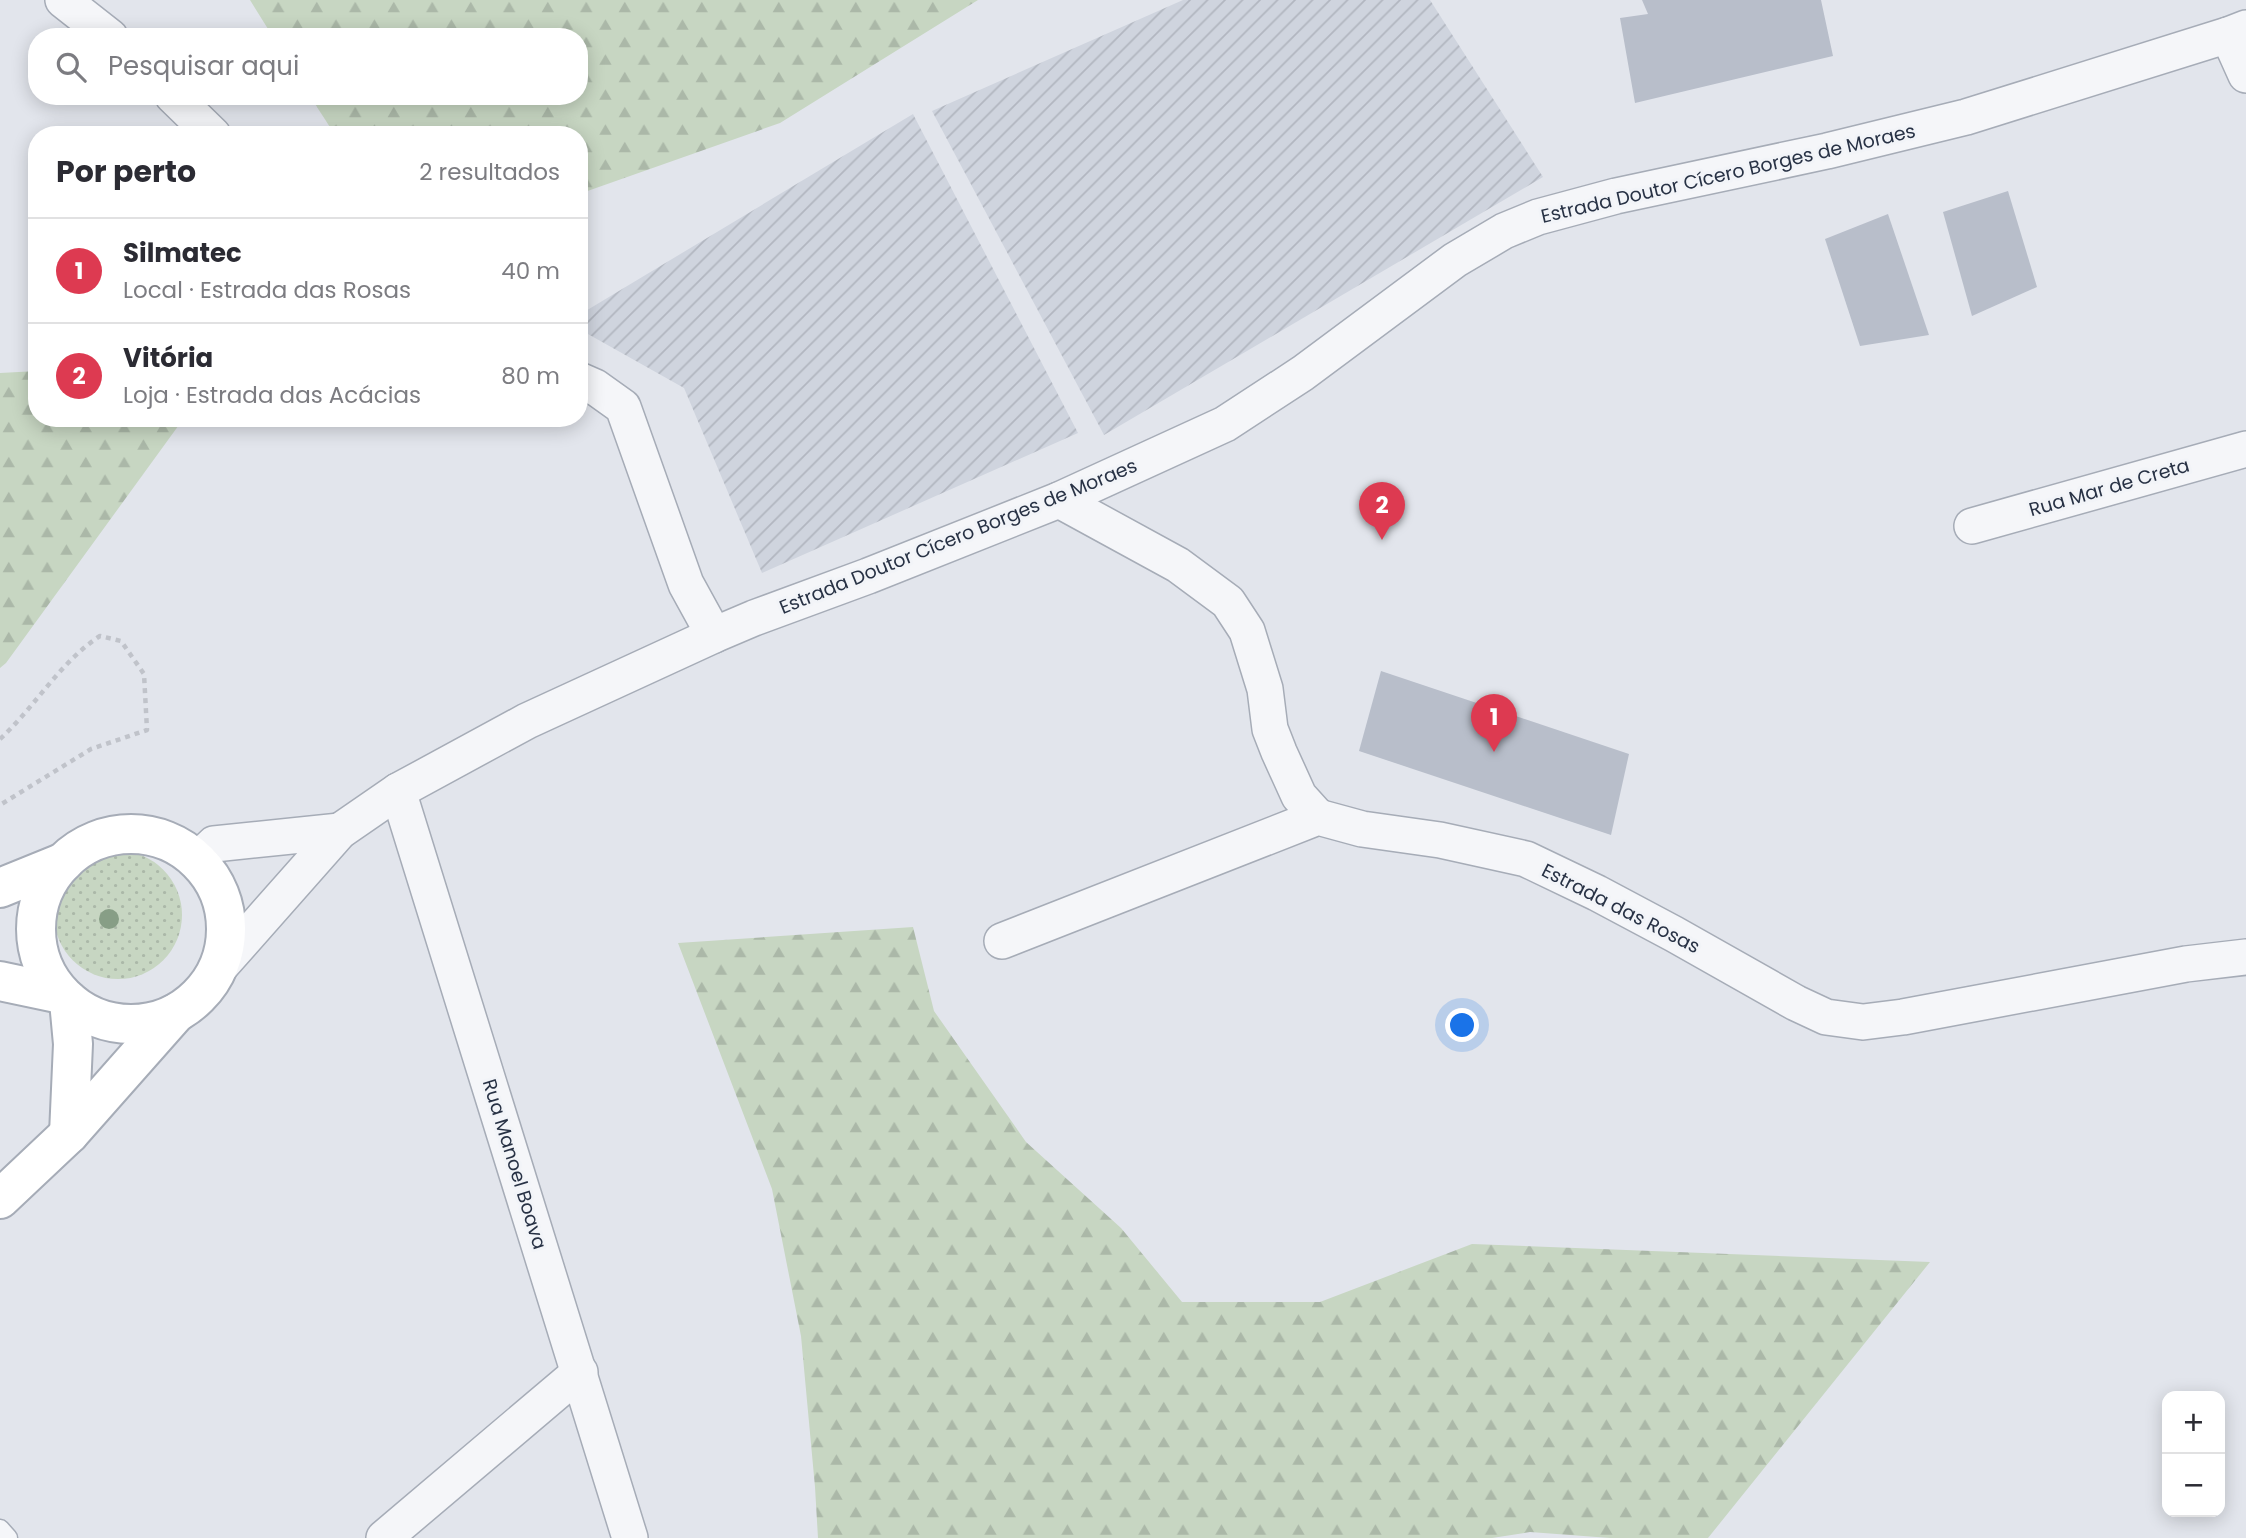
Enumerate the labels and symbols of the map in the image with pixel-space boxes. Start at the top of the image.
street label: Estrada Doutor Cícero Borges de Moraes [1538,117,1918,230]
street label: Estrada Doutor Cícero Borges de Moraes [775,452,1141,621]
street label: Rua Mar de Creta [2026,452,2193,523]
pin: 2 [1359,482,1405,540]
pin: 1 [1471,694,1517,752]
street label: Estrada das Rosas [1537,857,1705,960]
your location [1445,1008,1479,1042]
street label: Rua Manoel Boava [476,1076,553,1253]

